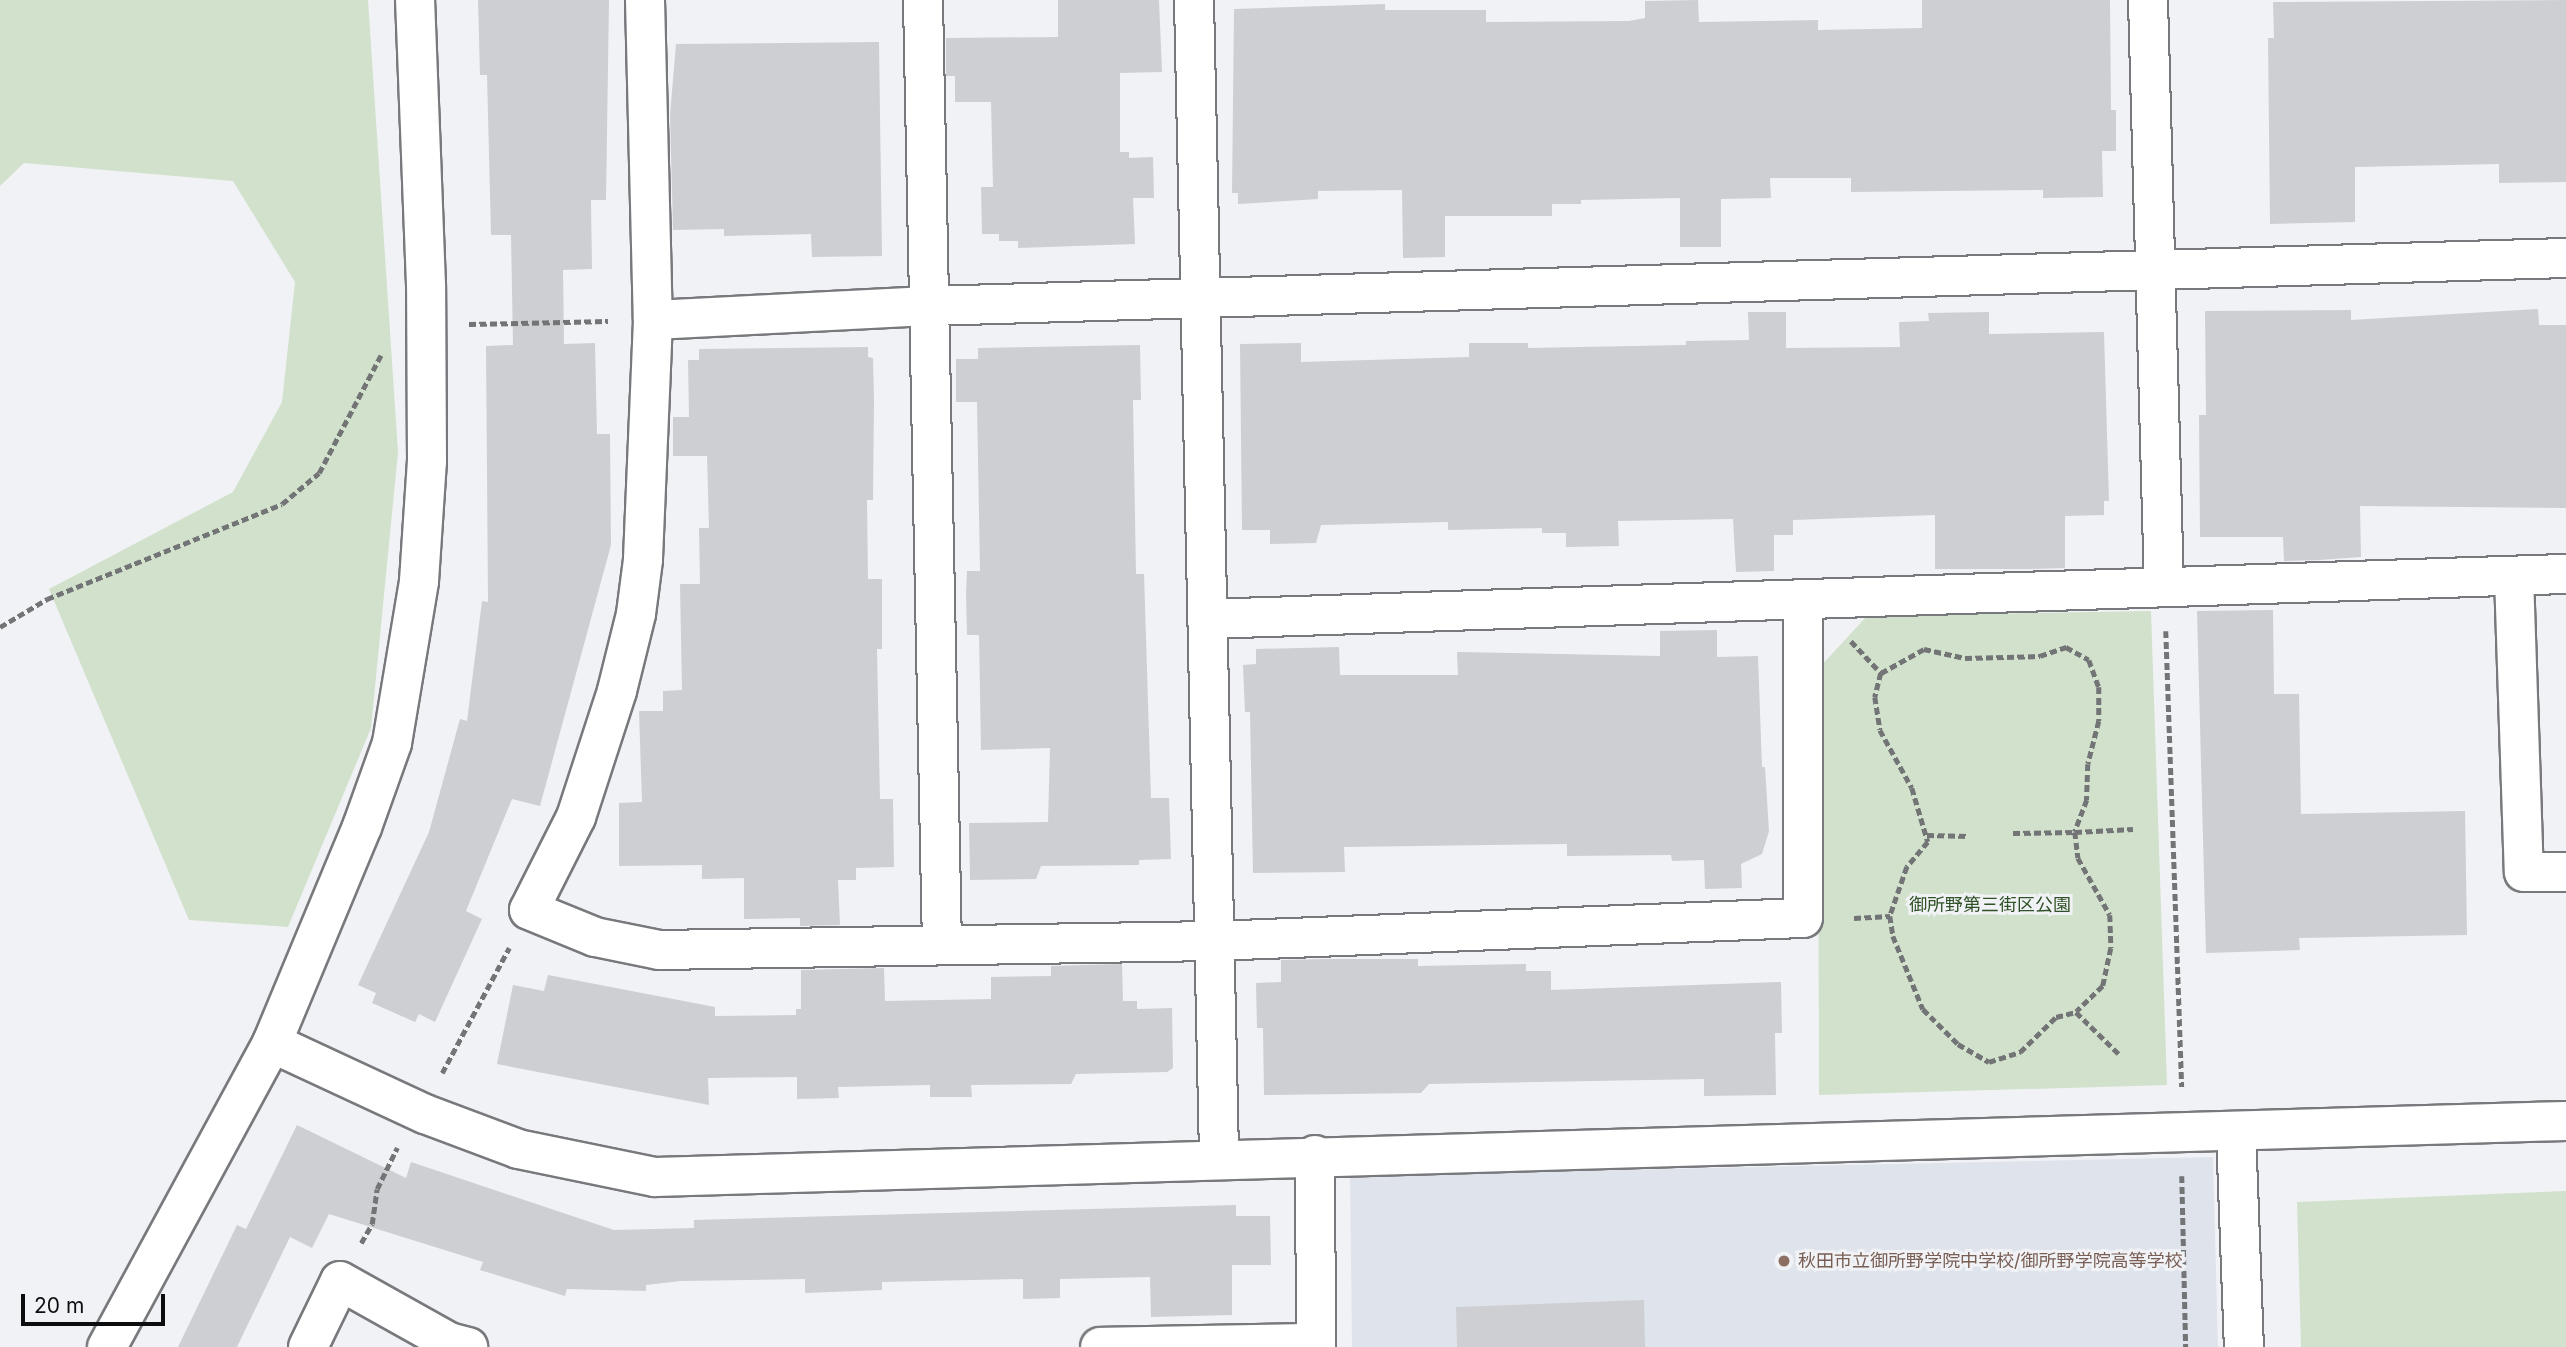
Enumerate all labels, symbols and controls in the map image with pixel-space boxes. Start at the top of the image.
park label: 御所野第三街区公園 [1909,894,2071,916]
place label: 秋田市立御所野学院中学校/御所野学院高等学校 [1798,1250,2182,1272]
marker: 秋田市立御所野学院中学校/御所野学院高等学校 [1776,1253,1792,1269]
scale bar [24,1280,168,1324]
text: 20 m [34,1293,84,1318]

